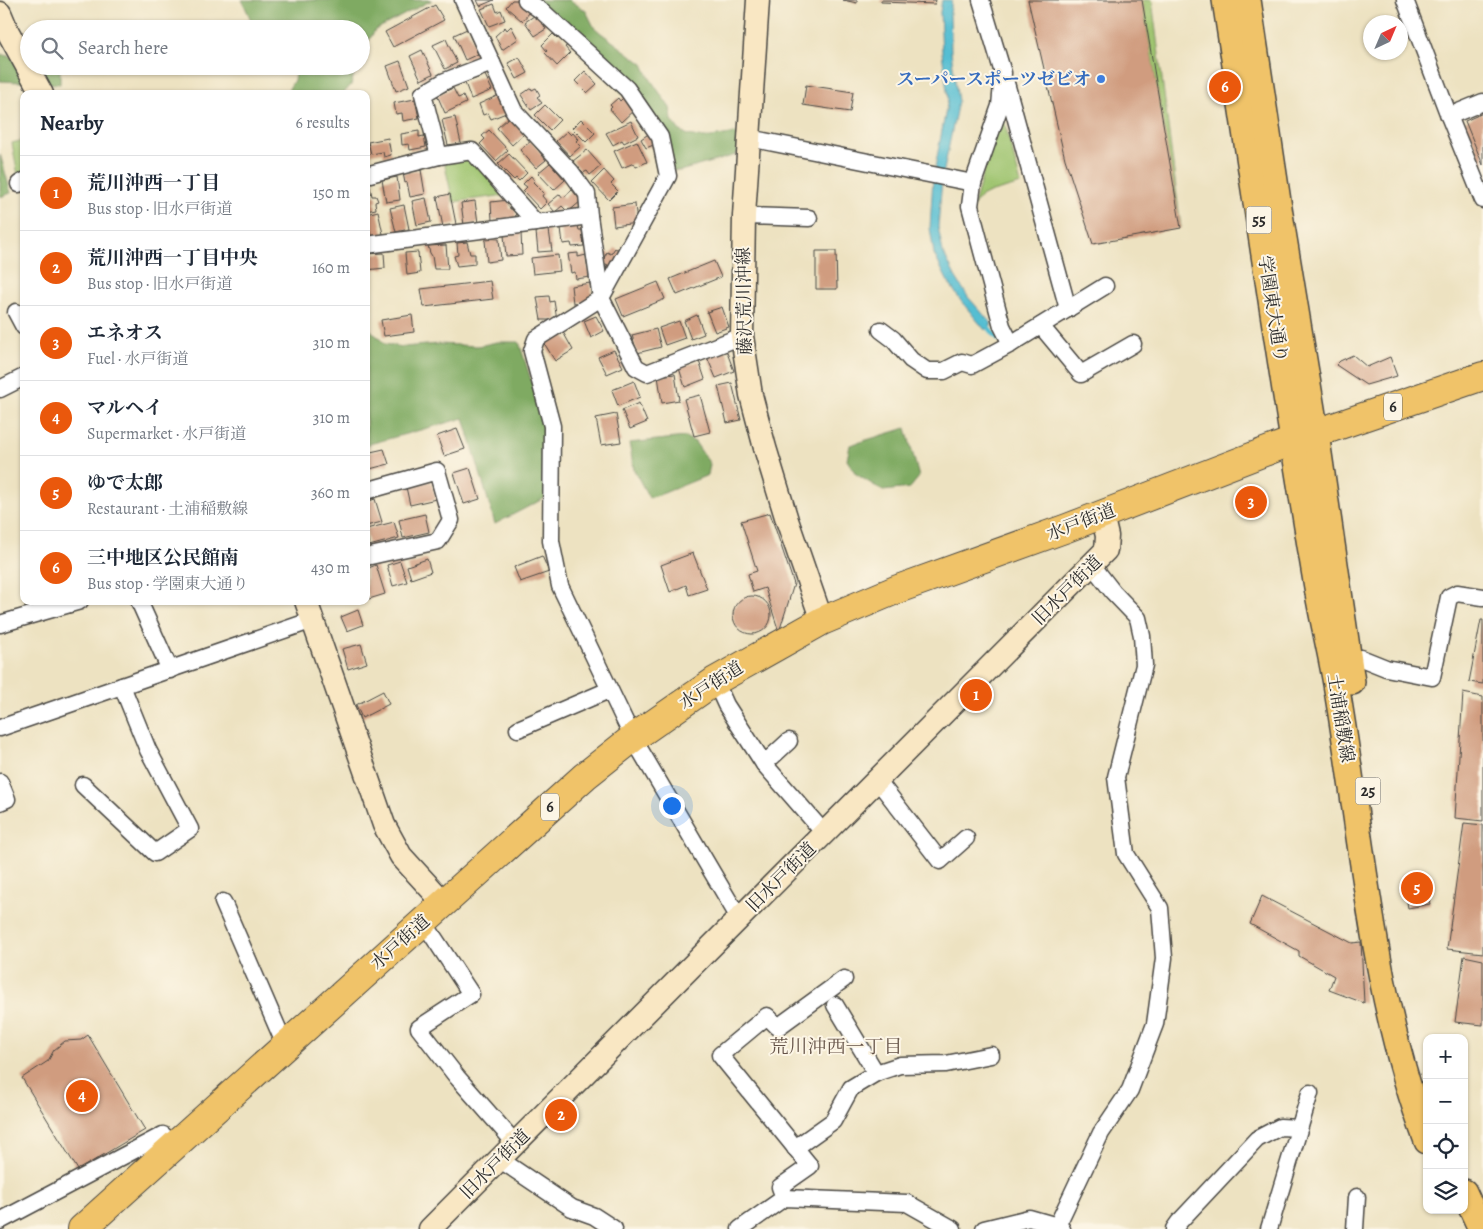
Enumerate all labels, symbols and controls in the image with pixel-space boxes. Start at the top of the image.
north arrow [1363,15,1408,60]
search box [20,20,370,75]
icon: search [38,34,66,62]
text: Search here [78,35,168,61]
place label: スーパースポーツゼビオ [896,67,1091,91]
pin: 6 [1209,68,1241,106]
marker: スーパースポーツゼビオ [1095,73,1107,85]
text: Nearby [40,109,103,137]
text: 6 results [296,112,350,134]
text: 荒川沖西一丁目 [87,170,220,196]
text: 1 [53,182,59,204]
text: 150 m [313,182,350,204]
text: Bus stop · 旧水戸街道 [87,198,232,220]
road number: 55 [1246,206,1272,234]
text: 荒川沖西一丁目中央 [87,245,258,271]
street label: 藤沢荒川沖線 [731,247,757,355]
street label: 学園東大通り [1253,254,1293,364]
text: 2 [52,257,60,279]
text: 160 m [312,257,350,279]
text: Bus stop · 旧水戸街道 [87,273,232,295]
text: エネオス [87,320,163,346]
text: 3 [53,332,59,354]
text: 310 m [313,332,350,354]
text: Fuel · 水戸街道 [87,348,188,370]
road number: 6 [1384,394,1402,421]
text: マルヘイ [87,395,163,421]
text: 4 [52,407,60,429]
text: 310 m [313,407,350,429]
text: Supermarket · 水戸街道 [87,423,246,445]
text: ゆで太郎 [87,470,163,496]
text: 5 [53,482,59,504]
text: 360 m [311,482,350,504]
pin: 3 [1235,483,1267,521]
text: Restaurant · 土浦稲敷線 [87,498,248,520]
street label: 水戸街道 [1043,498,1119,546]
text: 三中地区公民館南 [87,545,239,571]
street label: 旧水戸街道 [1027,550,1107,630]
text: 6 [52,557,60,579]
text: 430 m [311,557,350,579]
text: Bus stop · 学園東大通り [87,573,248,595]
street label: 水戸街道 [674,655,748,715]
street label: 土浦稲敷線 [1322,672,1360,764]
pin: 1 [960,676,992,714]
road number: 25 [1356,778,1380,804]
your location [659,793,685,819]
road number: 6 [541,794,559,820]
street label: 旧水戸街道 [741,837,821,917]
pin: 5 [1401,869,1433,907]
street label: 水戸街道 [365,909,435,975]
district label: 荒川沖西一丁目 [769,1034,903,1060]
map controls [1423,1034,1468,1214]
button: + [1423,1034,1468,1079]
pin: 4 [66,1077,98,1115]
button: − [1423,1079,1468,1124]
pin: 2 [545,1096,577,1134]
street label: 旧水戸街道 [455,1124,535,1204]
button: locate [1423,1124,1468,1169]
button: layers [1423,1169,1468,1214]

